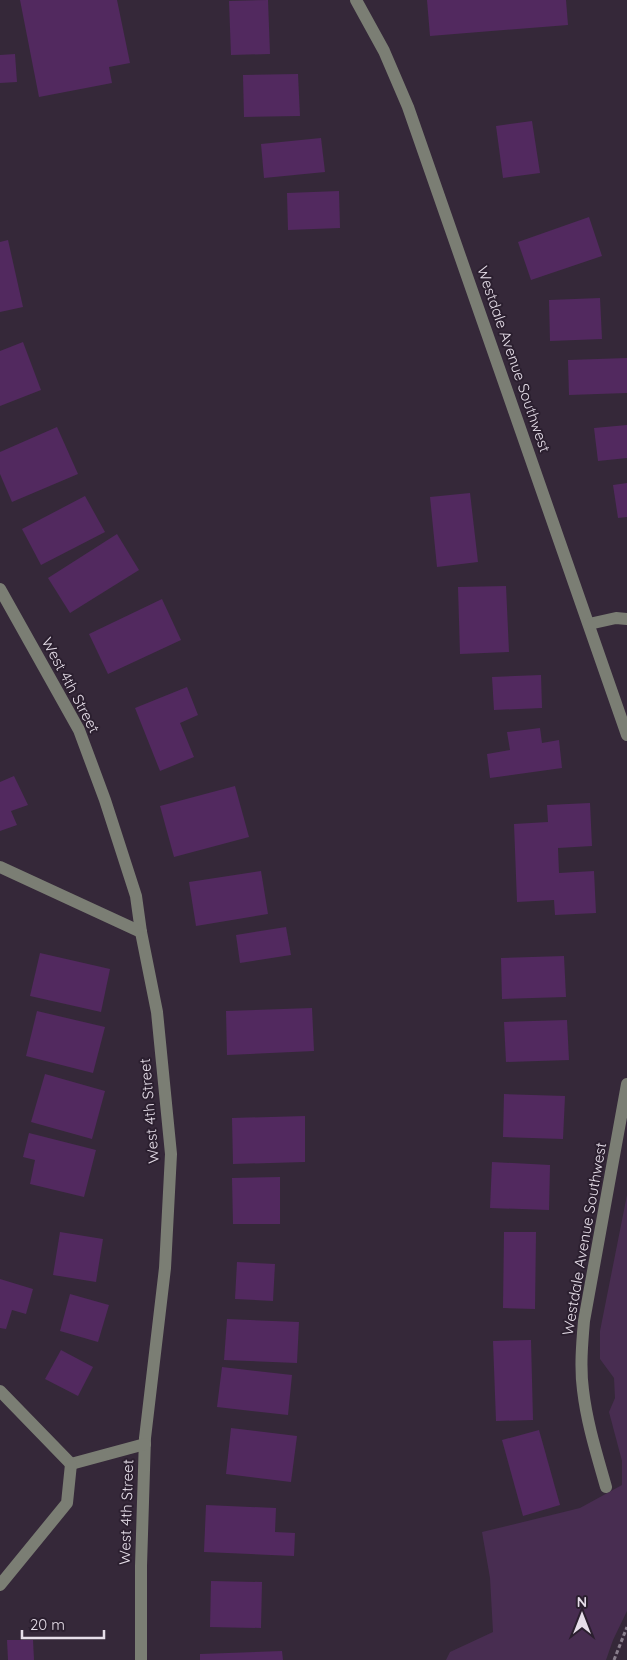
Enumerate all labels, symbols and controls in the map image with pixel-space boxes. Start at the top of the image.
street label: Westdale Avenue Southwest [473,263,555,455]
street label: West 4th Street [38,634,104,736]
street label: West 4th Street [135,1058,163,1164]
street label: Westdale Avenue Southwest [558,1141,610,1337]
street label: West 4th Street [115,1459,137,1565]
north arrow [557,1590,607,1640]
text: N [577,1593,587,1611]
scale bar [22,1608,105,1640]
text: 20 m [30,1615,65,1634]

